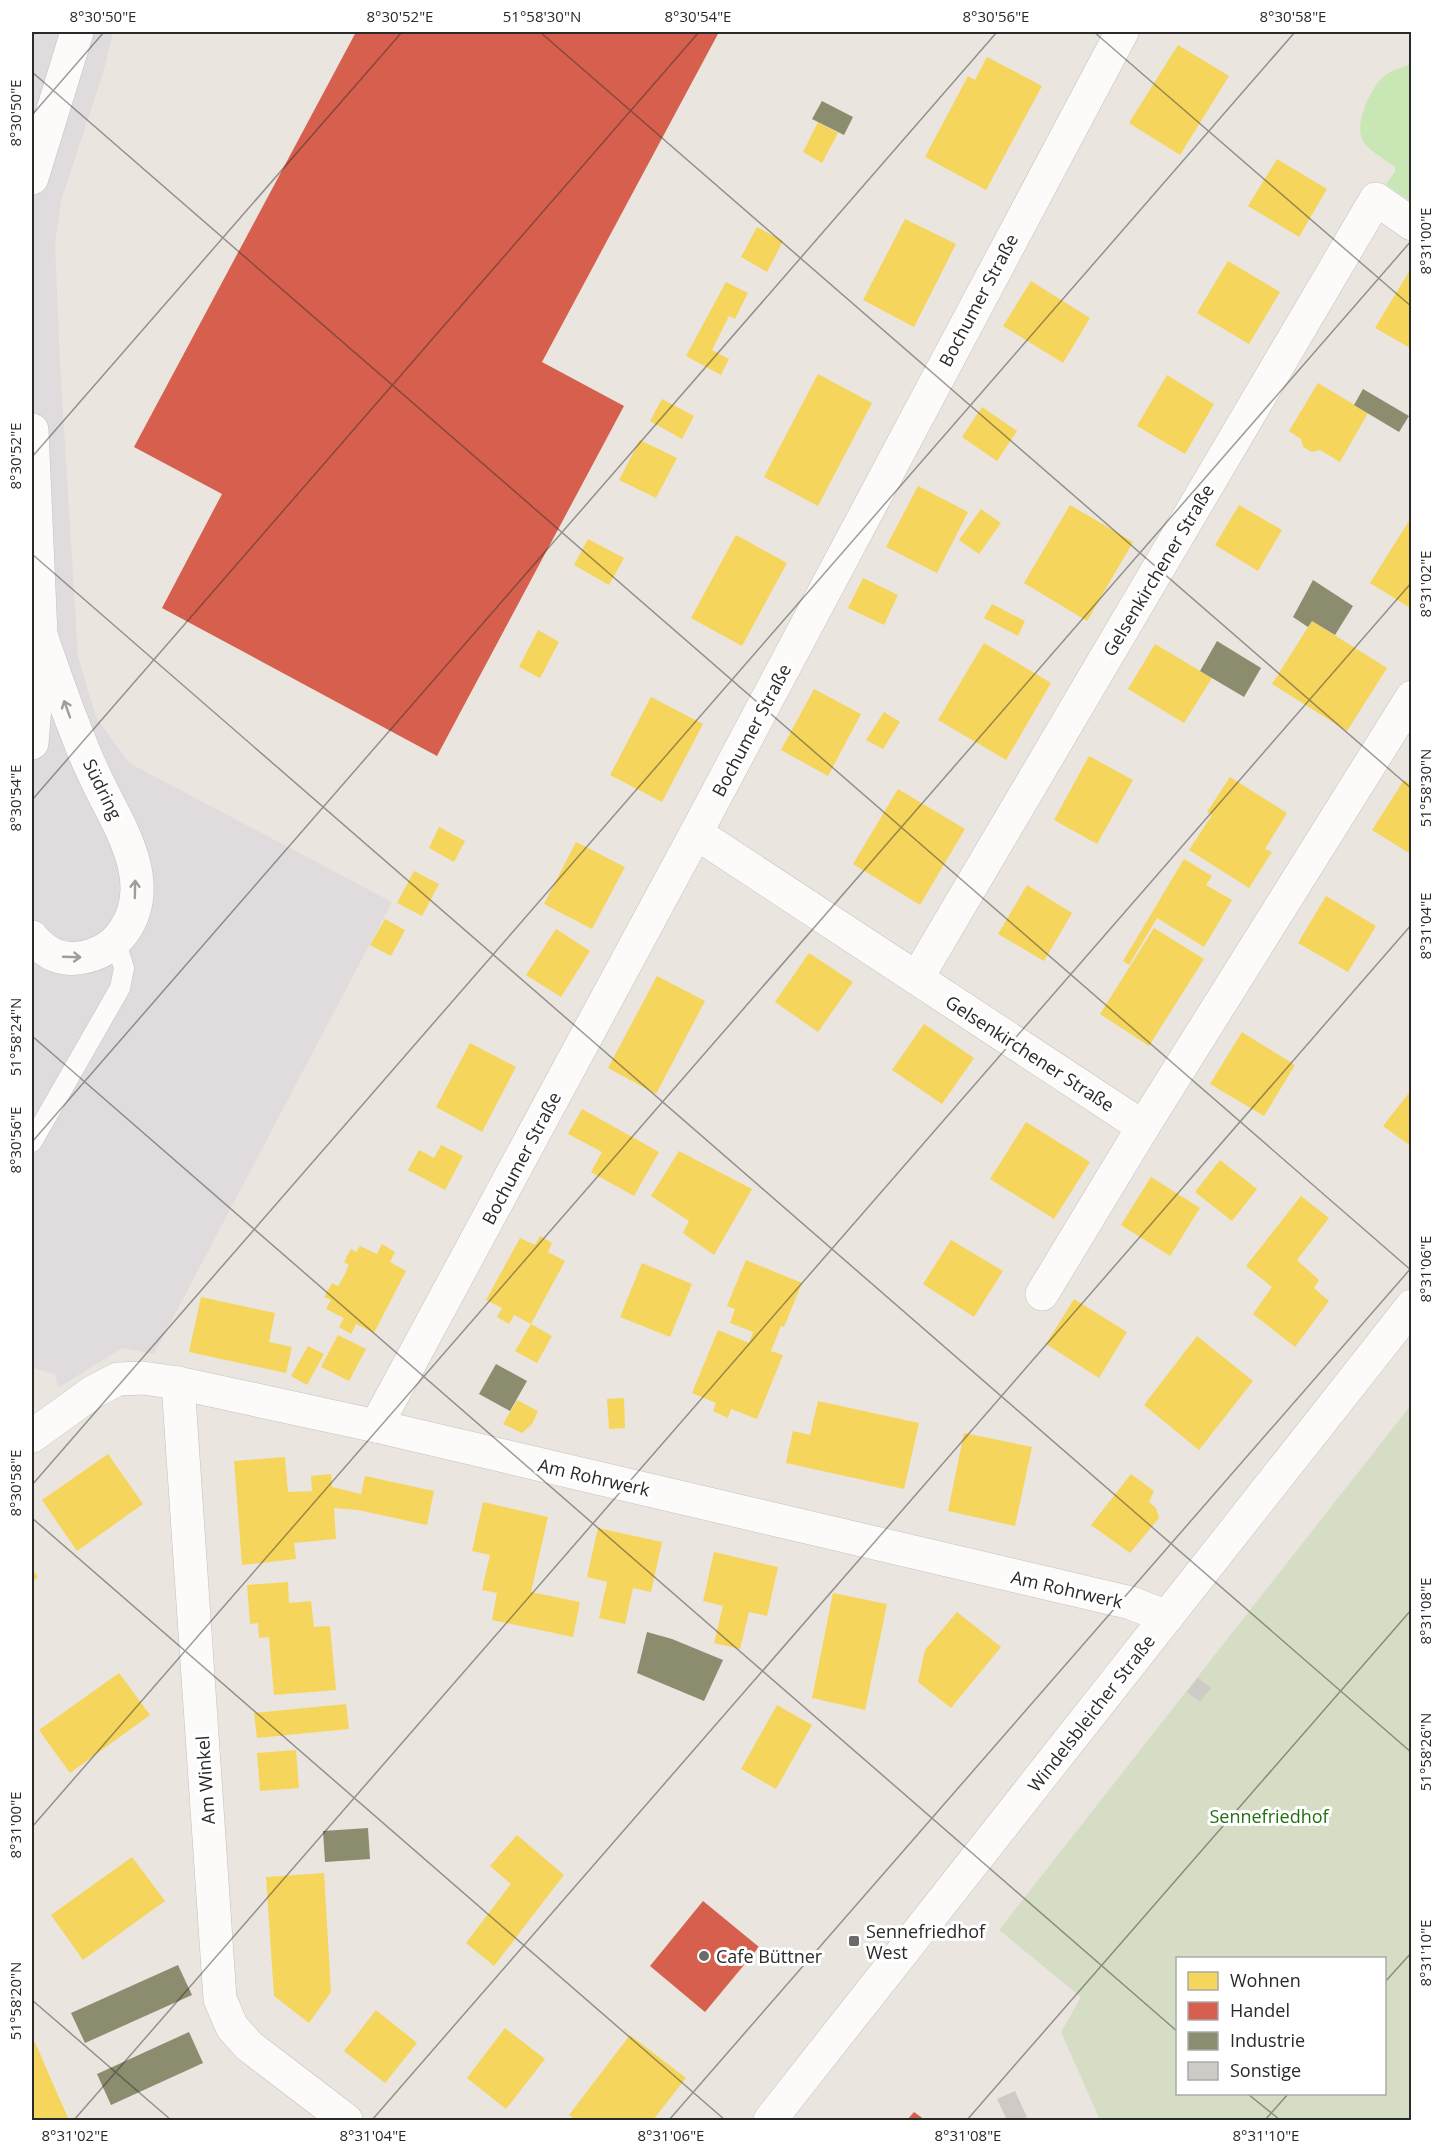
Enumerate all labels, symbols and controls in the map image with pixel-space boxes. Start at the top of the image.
text: 8°30'50"E [70,6,136,26]
text: 8°30'52"E [367,6,433,26]
text: 51°58'30"N [503,6,581,26]
text: 8°30'54"E [665,6,731,26]
text: 8°30'56"E [963,6,1029,26]
text: 8°30'58"E [1260,6,1326,26]
text: 8°30'50"E [5,80,25,146]
text: 8°31'00"E [1415,208,1435,274]
street label: Bochumer Straße [933,230,1023,370]
text: 8°30'52"E [5,423,25,489]
street label: Gelsenkirchener Straße [1097,480,1219,660]
text: 8°31'02"E [1415,551,1435,617]
street label: Bochumer Straße [706,660,796,800]
one-way arrow [61,700,72,719]
text: 51°58'30"N [1415,749,1435,827]
street label: Südring [78,755,128,824]
text: 8°30'54"E [5,765,25,831]
one-way arrow [130,880,141,900]
text: 8°31'04"E [1415,893,1435,959]
one-way arrow [61,951,81,963]
street label: Gelsenkirchener Straße [941,989,1119,1117]
text: 51°58'24"N [5,998,25,1076]
street label: Bochumer Straße [476,1088,566,1228]
text: 8°30'56"E [5,1107,25,1173]
text: 8°31'06"E [1415,1236,1435,1302]
text: 8°30'58"E [5,1450,25,1516]
street label: Am Rohrwerk [536,1452,653,1502]
street label: Am Rohrwerk [1009,1564,1126,1614]
text: 8°31'08"E [1415,1578,1435,1644]
street label: Windelsbleicher Straße [1022,1629,1160,1797]
text: 51°58'26"N [1415,1713,1435,1791]
street label: Am Winkel [190,1735,220,1825]
text: 8°31'00"E [5,1792,25,1858]
park label: Sennefriedhof [1209,1804,1330,1828]
place label: Sennefriedhof West [866,1919,986,1964]
text: 8°31'10"E [1415,1920,1435,1986]
marker: Sennefriedhof West [847,1934,861,1948]
place label: Cafe Büttner [716,1944,823,1968]
marker: Cafe Büttner [697,1949,711,1963]
legend [1176,1957,1386,2095]
text: 51°58'20"N [5,1962,25,2040]
text: Wohnen [1230,1968,1301,1992]
text: Handel [1230,1998,1290,2022]
text: Industrie [1230,2028,1305,2052]
text: Sonstige [1230,2058,1301,2082]
text: 8°31'02"E [42,2125,108,2145]
text: 8°31'04"E [340,2125,406,2145]
text: 8°31'06"E [638,2125,704,2145]
text: 8°31'08"E [935,2125,1001,2145]
text: 8°31'10"E [1233,2125,1299,2145]

